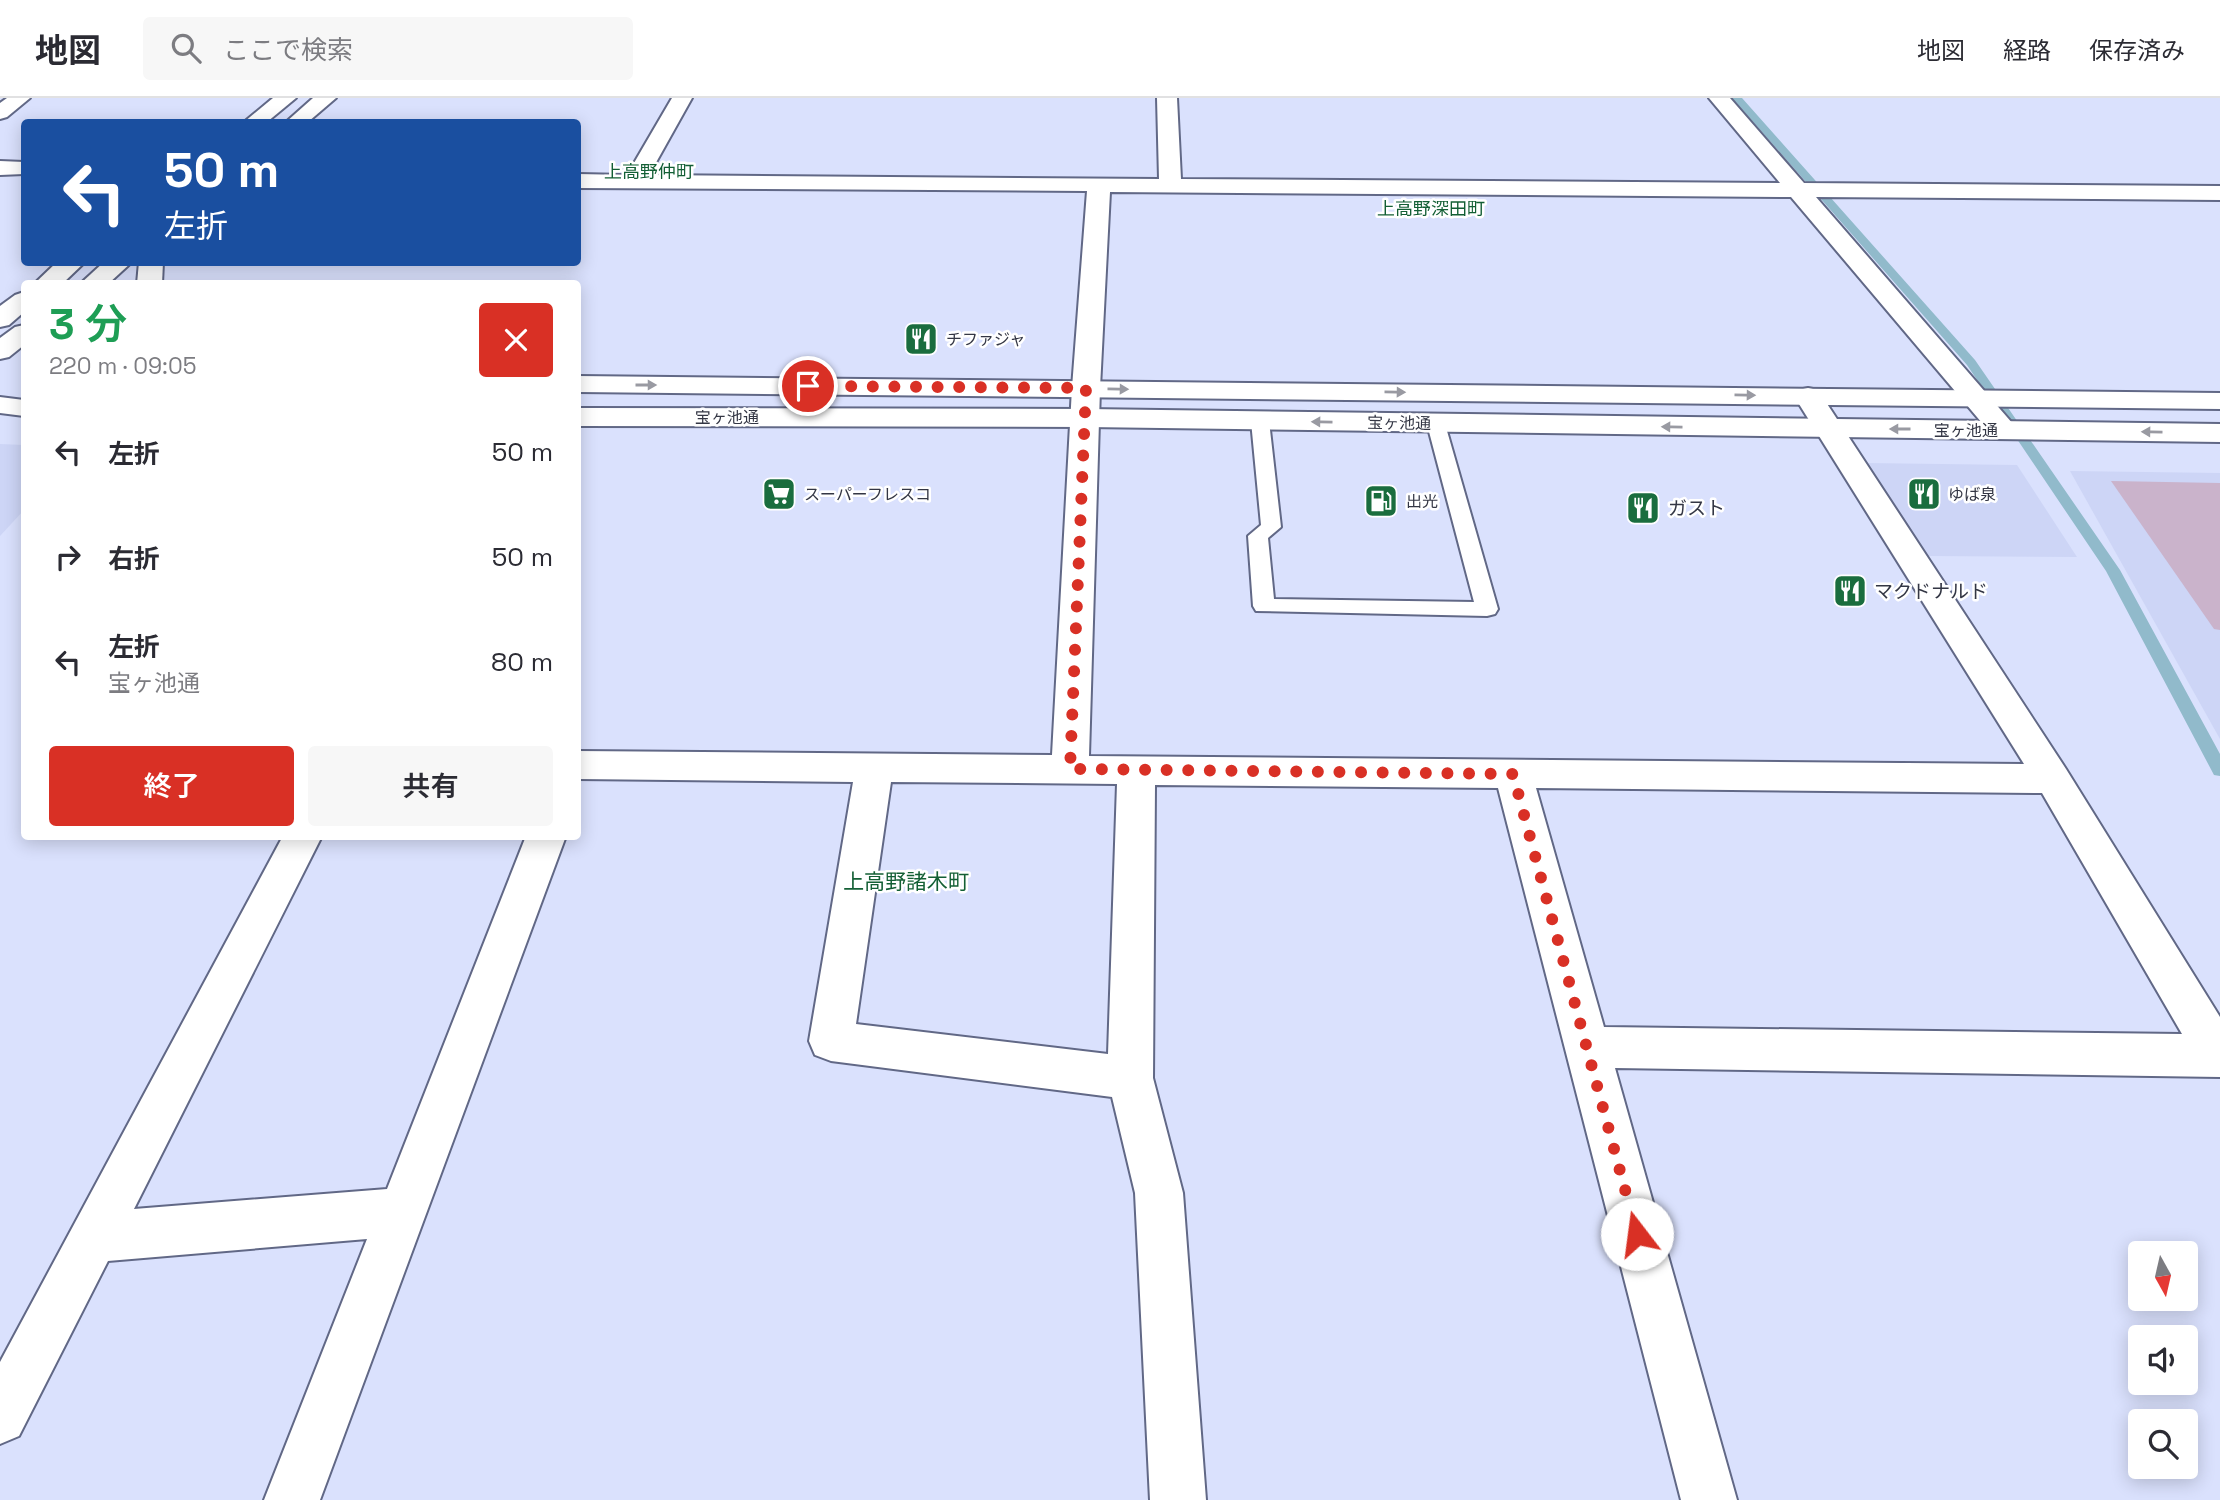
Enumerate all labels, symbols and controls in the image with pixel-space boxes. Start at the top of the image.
search box [143,17,633,80]
icon: search [167,29,205,67]
text: 地図 [35,30,101,72]
text: ここで検索 [223,33,353,67]
text: 地図 [1917,35,1965,66]
text: 経路 [2003,35,2051,66]
text: 保存済み [2089,35,2185,66]
text: 50 m [164,139,279,201]
icon: left [49,147,140,238]
district label: 上高野仲町 [604,160,694,183]
district label: 上高野深田町 [1377,197,1485,220]
text: 左折 [164,206,228,246]
text: 3 分 [49,298,127,351]
button: close [479,303,553,377]
restaurant icon: チファジャ [902,320,940,358]
place label: チファジャ [946,329,1025,350]
text: 220 m · 09:05 [49,351,196,381]
pin [778,356,838,416]
icon: arrive [789,367,827,405]
one-way arrow [635,379,657,391]
one-way arrow [1107,383,1129,395]
one-way arrow [1384,386,1406,398]
one-way arrow [1734,390,1756,401]
street label: 宝ヶ池通 [695,407,759,428]
street label: 宝ヶ池通 [1367,412,1431,434]
one-way arrow [1311,416,1333,428]
street label: 宝ヶ池通 [1934,420,1998,441]
one-way arrow [1661,421,1683,433]
one-way arrow [1889,424,1911,435]
one-way arrow [2141,426,2163,438]
icon: left [49,433,87,471]
text: 50 m [492,435,553,469]
text: 左折 [108,437,160,471]
supermarket icon: スーパーフレスコ [760,475,798,513]
restaurant icon: ゆば泉 [1905,475,1943,513]
fuel station icon: 出光 [1362,482,1400,520]
place label: スーパーフレスコ [804,484,931,505]
place label: ゆば泉 [1948,484,1996,505]
restaurant icon: ガスト [1624,489,1662,527]
place label: 出光 [1406,491,1438,512]
place label: ガスト [1668,496,1725,521]
icon: right [49,538,87,576]
text: 50 m [492,540,553,574]
text: 右折 [108,542,160,576]
restaurant icon: マクドナルド [1831,572,1869,610]
place label: マクドナルド [1874,579,1988,604]
text: 左折 [108,630,160,664]
icon: left [49,643,87,681]
text: 80 m [491,645,553,679]
text: 宝ヶ池通 [108,668,200,698]
button: 終了 [49,746,294,826]
button: 共有 [308,746,553,826]
district label: 上高野諸木町 [843,868,969,895]
position arrow [1600,1197,1674,1271]
north arrow [2128,1241,2198,1311]
map controls [2128,1241,2198,1479]
button: sound [2128,1325,2198,1395]
button: search [2128,1409,2198,1479]

